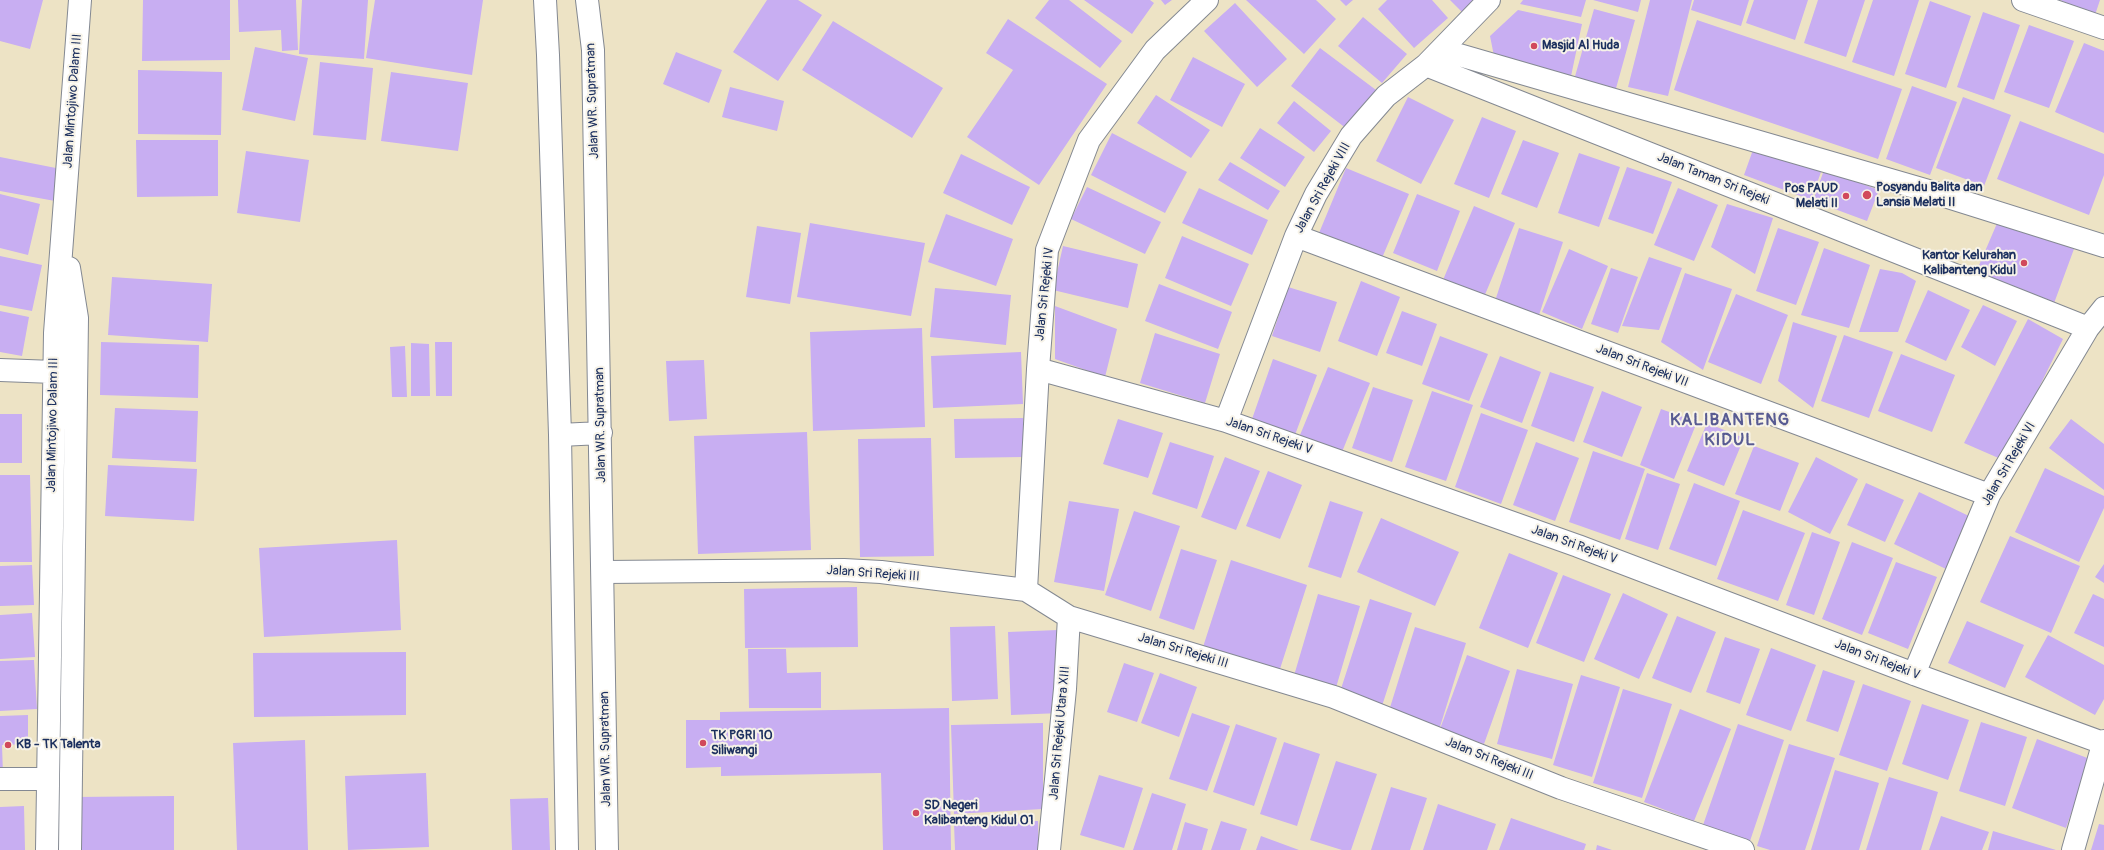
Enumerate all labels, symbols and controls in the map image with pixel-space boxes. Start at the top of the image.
street label: Jalan Mintojiwo Dalam III [61,33,85,169]
place label: Masjid Al Huda [1542,38,1619,54]
marker: Masjid Al Huda [1529,41,1539,51]
street label: Jalan WR. Supratman [583,43,603,159]
street label: Jalan Sri Rejeki VIII [1292,140,1354,236]
street label: Jalan Taman Sri Rejeki [1655,149,1771,209]
place label: Posyandu Balita dan Lansia Melati II [1876,180,1983,211]
place label: Pos PAUD Melati II [1784,181,1838,212]
marker: Posyandu Balita dan Lansia Melati II [1861,189,1873,201]
marker: Pos PAUD Melati II [1841,191,1851,201]
street label: Jalan Sri Rejeki IV [1032,246,1058,342]
place label: Kantor Kelurahan Kalibanteng Kidul [1922,248,2016,279]
marker: Kantor Kelurahan Kalibanteng Kidul [2019,258,2029,268]
street label: Jalan Sri Rejeki VII [1594,341,1690,391]
street label: Jalan Mintojiwo Dalam III [44,357,62,493]
street label: Jalan WR. Supratman [592,367,610,483]
district label: KALIBANTENG KIDUL [1670,411,1790,451]
street label: Jalan Sri Rejeki V [1224,414,1314,458]
street label: Jalan Sri Rejeki VI [1979,419,2039,509]
street label: Jalan Sri Rejeki V [1529,522,1619,568]
street label: Jalan Sri Rejeki III [826,563,920,585]
street label: Jalan Sri Rejeki III [1136,630,1230,672]
street label: Jalan Sri Rejeki V [1832,637,1922,683]
street label: Jalan Sri Rejeki Utara XIII [1046,665,1074,801]
street label: Jalan WR. Supratman [597,691,615,807]
place label: TK PGRI 10 Siliwangi [711,728,773,759]
street label: Jalan Sri Rejeki III [1443,734,1535,784]
place label: KB - TK Talenta [16,737,100,753]
marker: TK PGRI 10 Siliwangi [698,738,708,748]
marker: KB - TK Talenta [3,740,13,750]
place label: SD Negeri Kalibanteng Kidul 01 [924,798,1034,829]
marker: SD Negeri Kalibanteng Kidul 01 [911,808,921,818]

